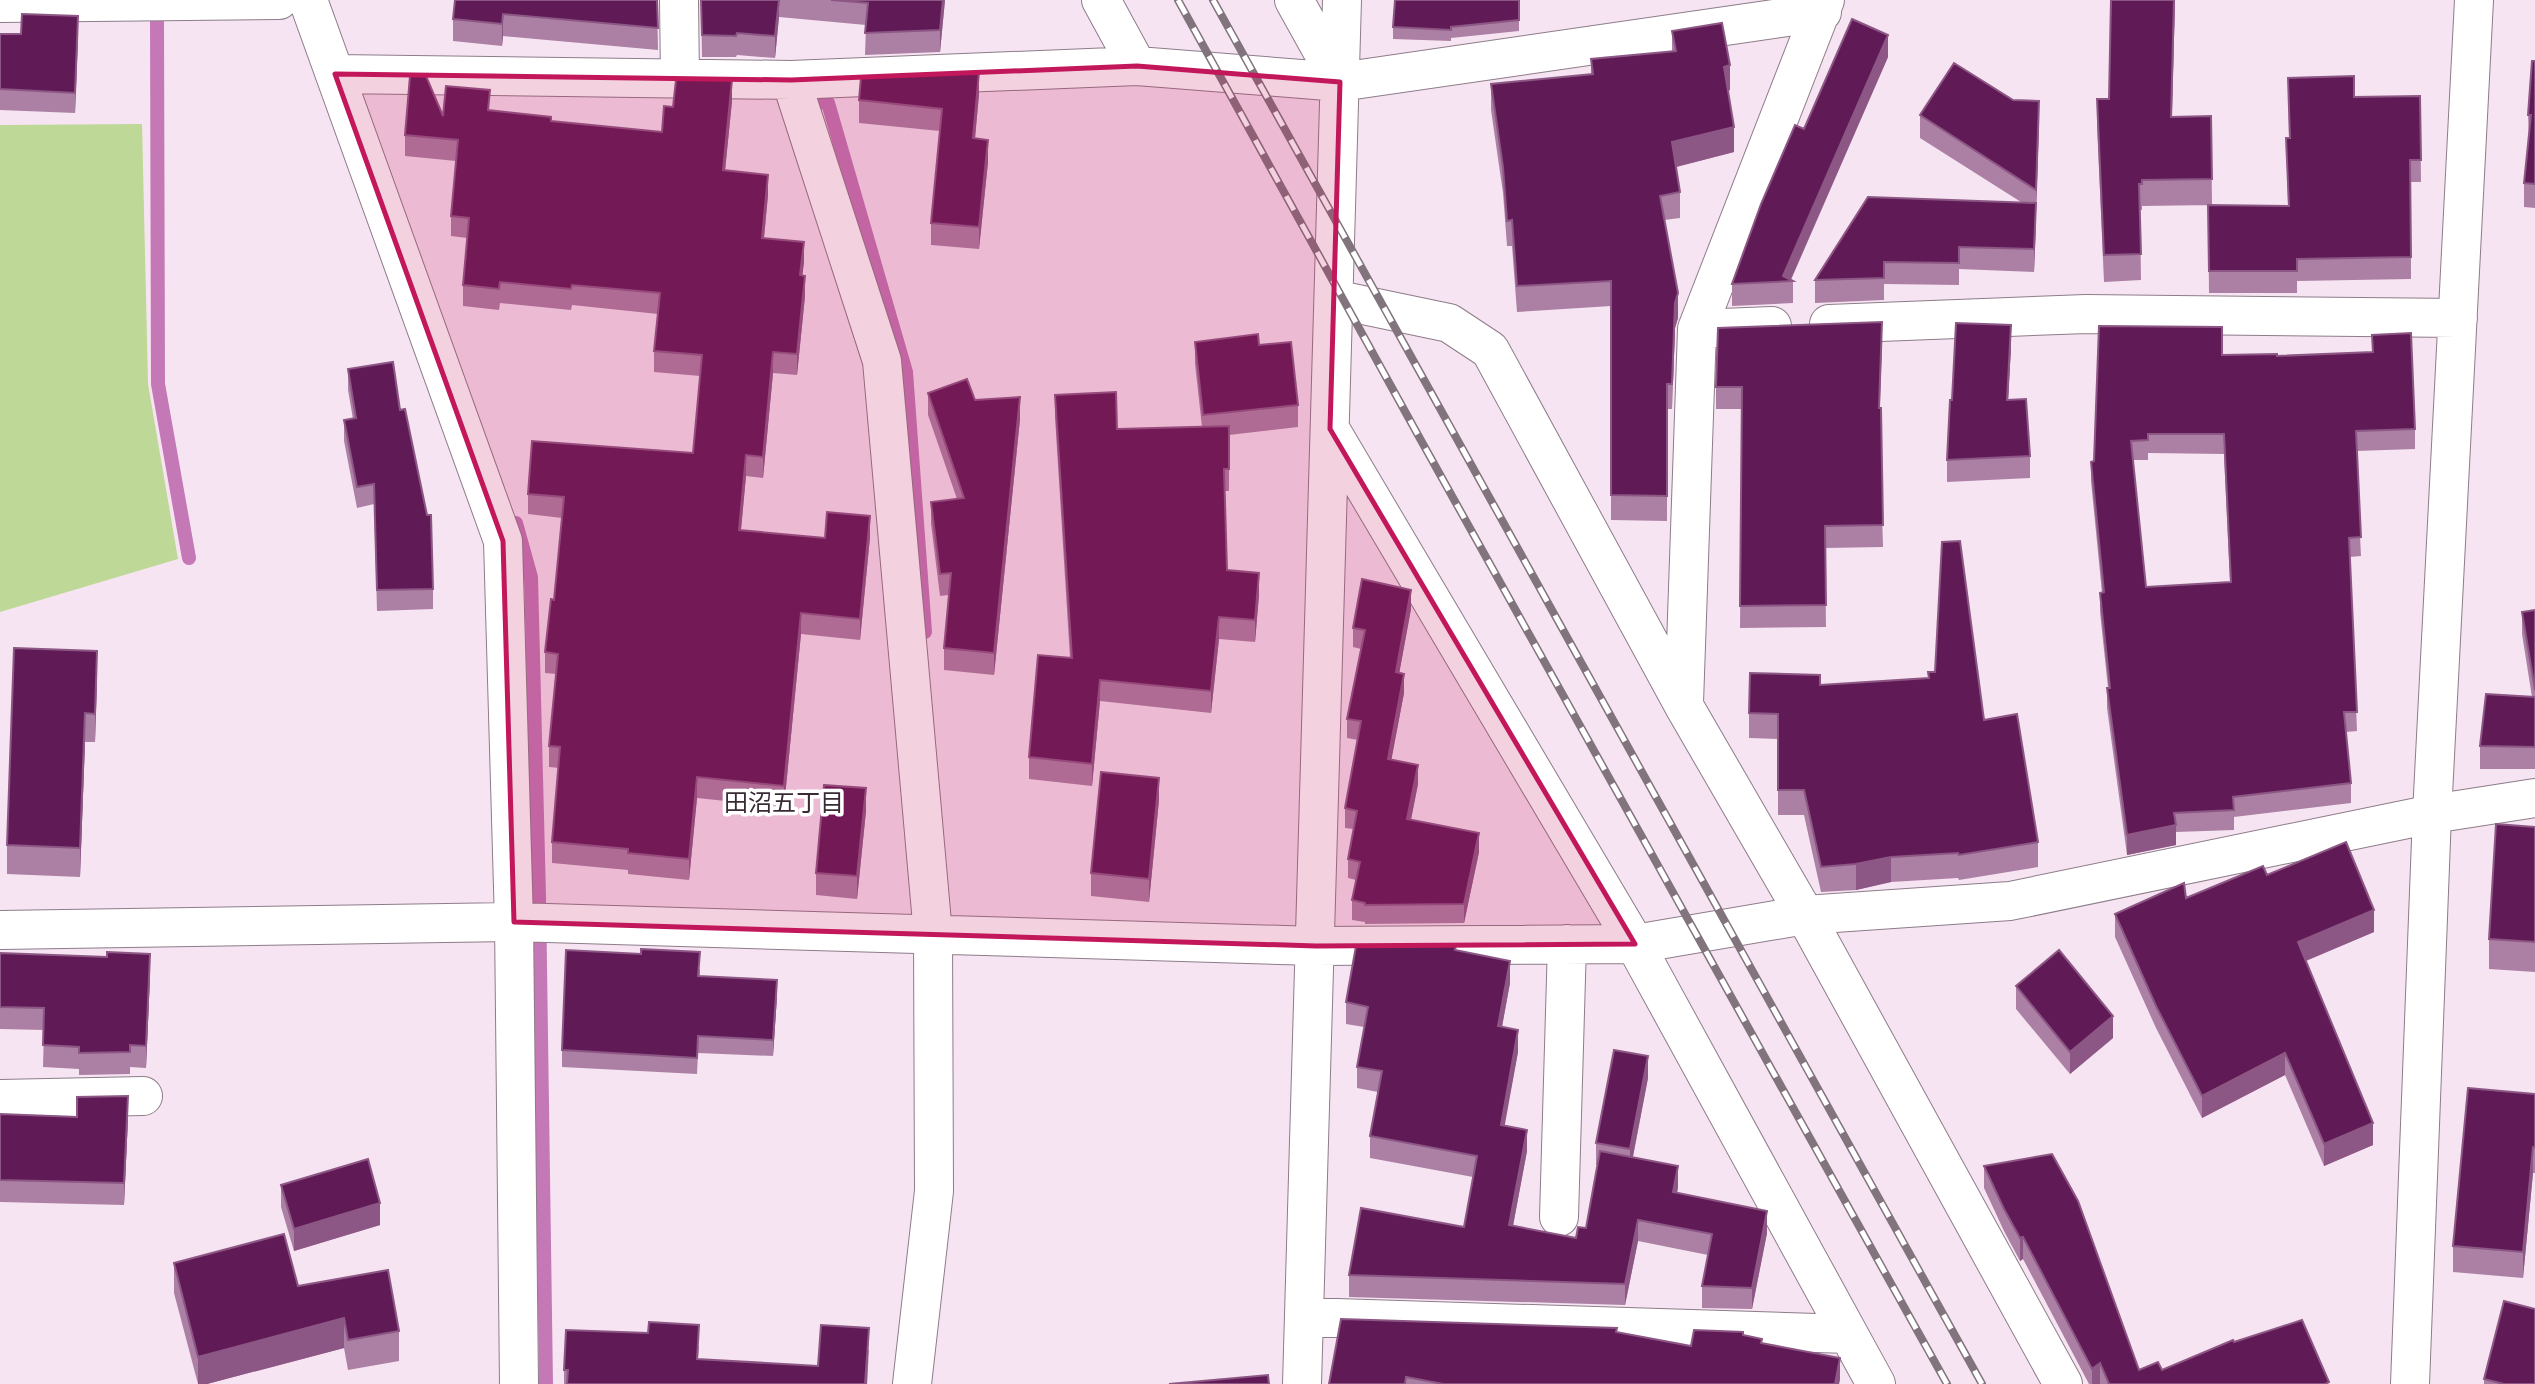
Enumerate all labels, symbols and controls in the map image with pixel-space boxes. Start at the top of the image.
district label: 田沼五丁目 [724,787,844,816]

